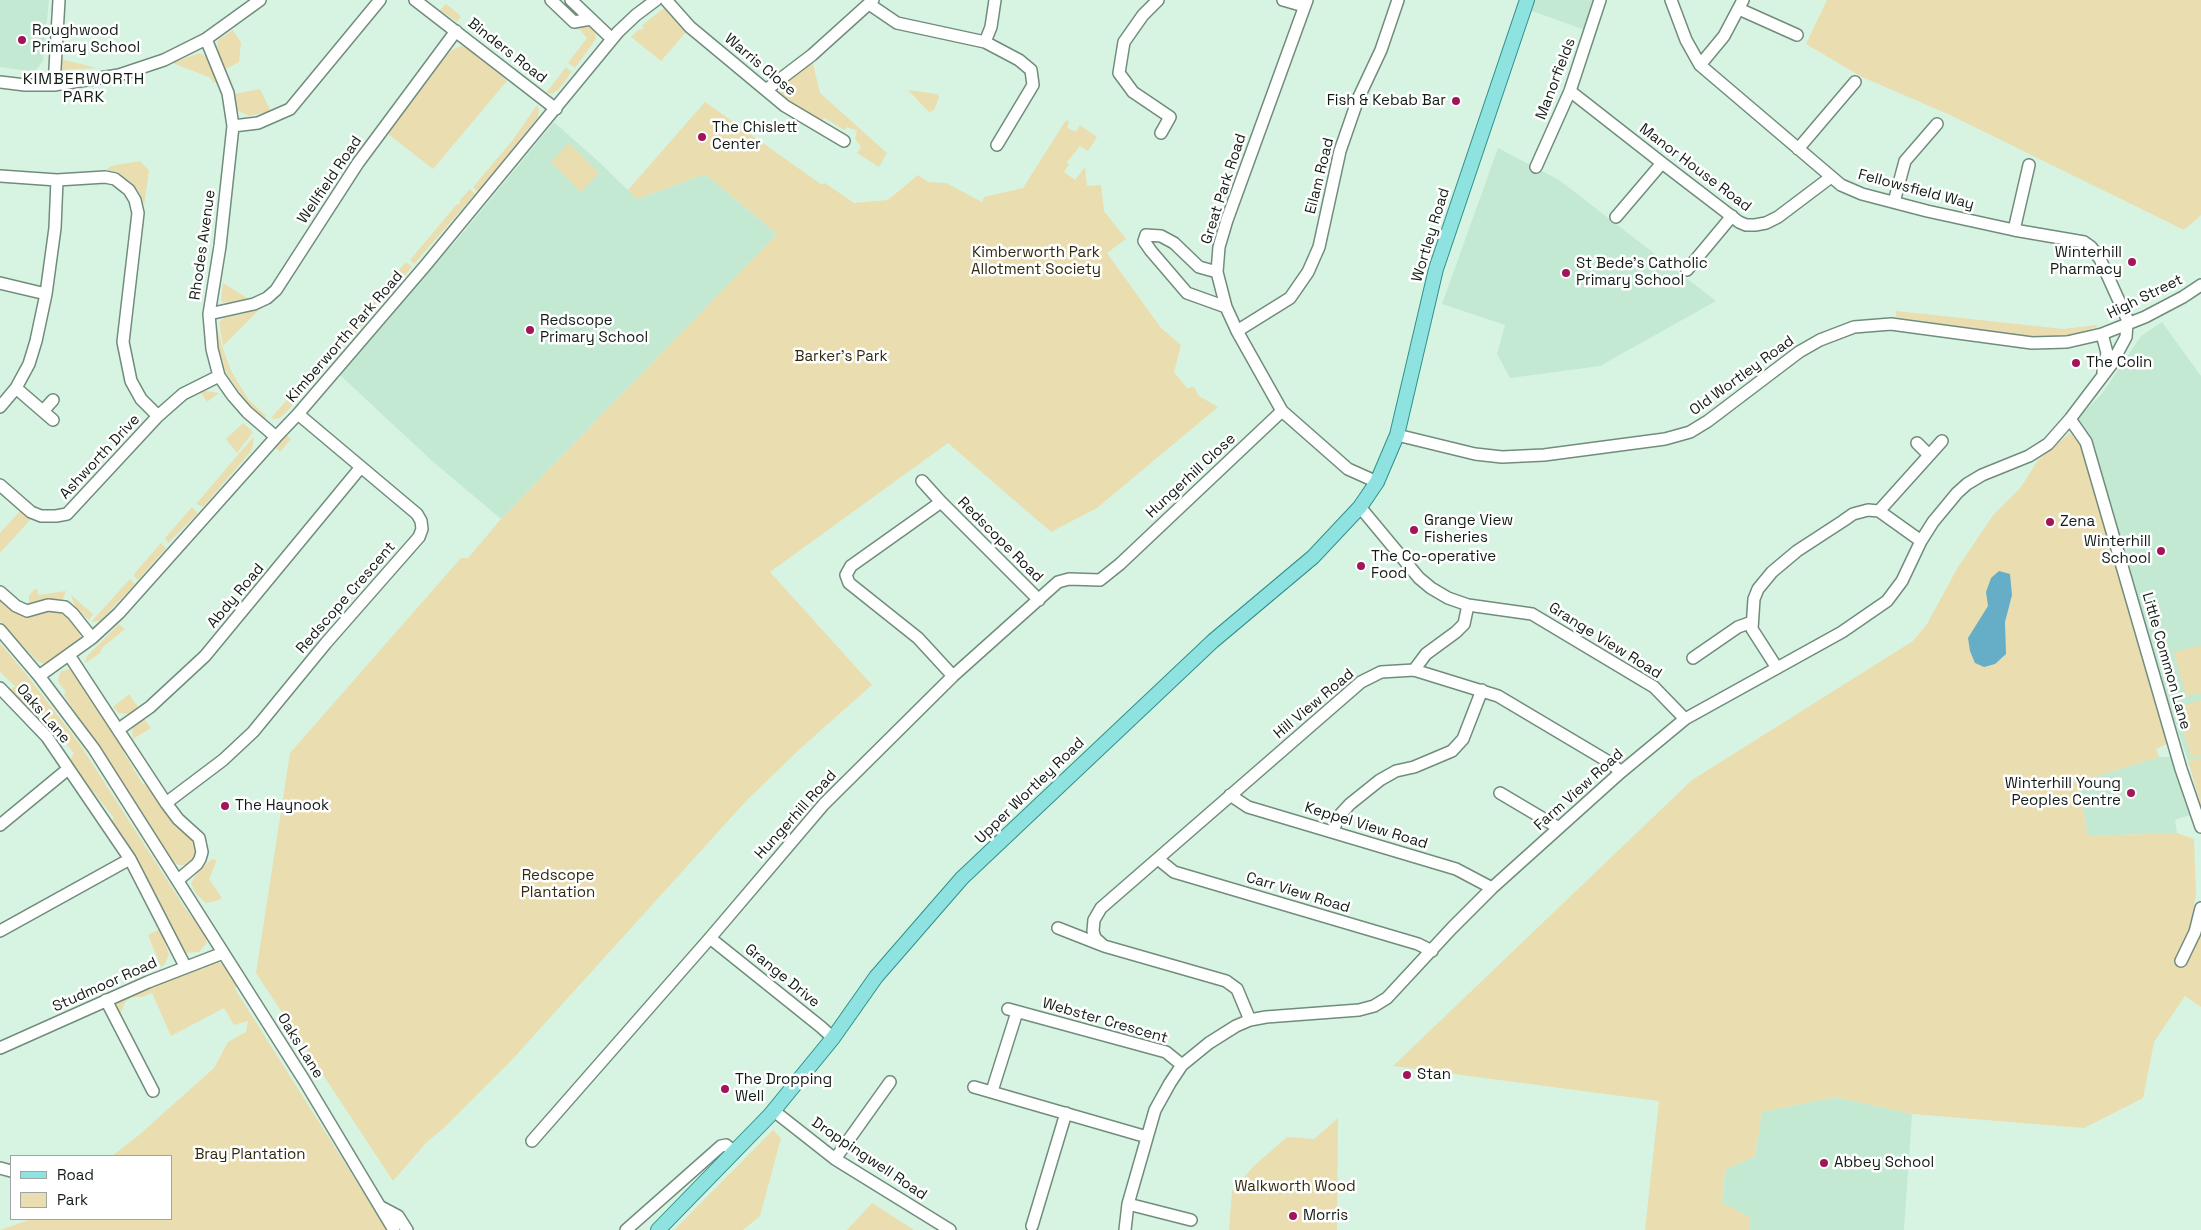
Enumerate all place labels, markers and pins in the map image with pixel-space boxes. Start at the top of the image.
place label: Roughwood Primary School [32,22,140,57]
marker: Roughwood Primary School [16,34,28,46]
place label: Fish & Kebab Bar [1327,92,1446,110]
marker: Fish & Kebab Bar [1450,95,1462,107]
place label: The Chislett Center [712,119,797,154]
marker: The Chislett Center [696,131,708,143]
place label: Winterhill Pharmacy [2050,244,2122,279]
place label: St Bede's Catholic Primary School [1576,255,1708,290]
marker: Winterhill Pharmacy [2126,256,2138,268]
marker: St Bede's Catholic Primary School [1560,267,1572,279]
place label: Redscope Primary School [540,312,648,347]
marker: Redscope Primary School [524,324,536,336]
place label: The Colin [2086,354,2152,372]
marker: The Colin [2070,357,2082,369]
place label: Grange View Fisheries [1424,512,1513,547]
place label: Zena [2060,513,2095,531]
marker: Zena [2044,516,2056,528]
marker: Grange View Fisheries [1408,524,1420,536]
place label: Winterhill School [2084,533,2151,568]
marker: Winterhill School [2155,545,2167,557]
place label: The Co-operative Food [1371,548,1496,583]
marker: The Co-operative Food [1355,560,1367,572]
place label: Winterhill Young Peoples Centre [2005,775,2121,810]
marker: Winterhill Young Peoples Centre [2125,787,2137,799]
place label: The Haynook [235,797,329,815]
marker: The Haynook [219,800,231,812]
place label: Stan [1417,1066,1451,1084]
marker: Stan [1401,1069,1413,1081]
place label: The Dropping Well [735,1071,832,1106]
marker: The Dropping Well [719,1083,731,1095]
place label: Abbey School [1834,1154,1934,1172]
marker: Abbey School [1818,1157,1830,1169]
place label: Morris [1303,1207,1348,1225]
marker: Morris [1287,1210,1299,1222]

